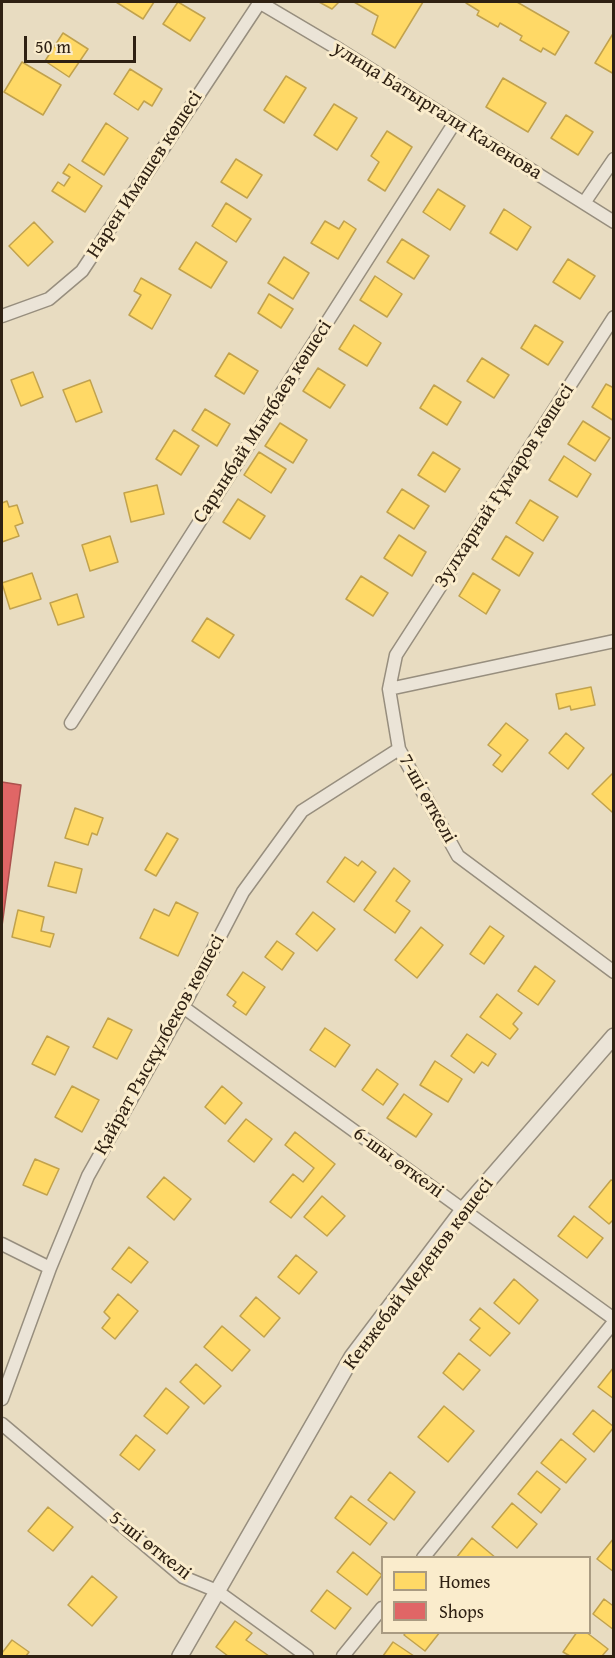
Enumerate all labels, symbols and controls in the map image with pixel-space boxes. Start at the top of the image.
scale bar [27,24,140,62]
text: 50 m [35,33,71,60]
street label: улица Батыргали Каленова [328,37,546,185]
street label: Нарен Имашев көшесi [82,87,208,263]
street label: Сарынбай Мыңбаев көшесі [188,316,338,528]
street label: Зулхарнай Ғұмаров көшесі [430,380,580,592]
street label: 7-ші өткелі [393,750,461,848]
street label: Қайрат Рысқұлбеков көшесі [89,931,231,1159]
street label: 6-шы өткелі [348,1122,448,1204]
street label: Кенжебай Меденов көшесі [339,1173,499,1375]
street label: 5-ші өткелі [104,1506,196,1586]
legend [381,1556,591,1634]
text: Homes [439,1568,490,1595]
text: Shops [439,1598,484,1625]

